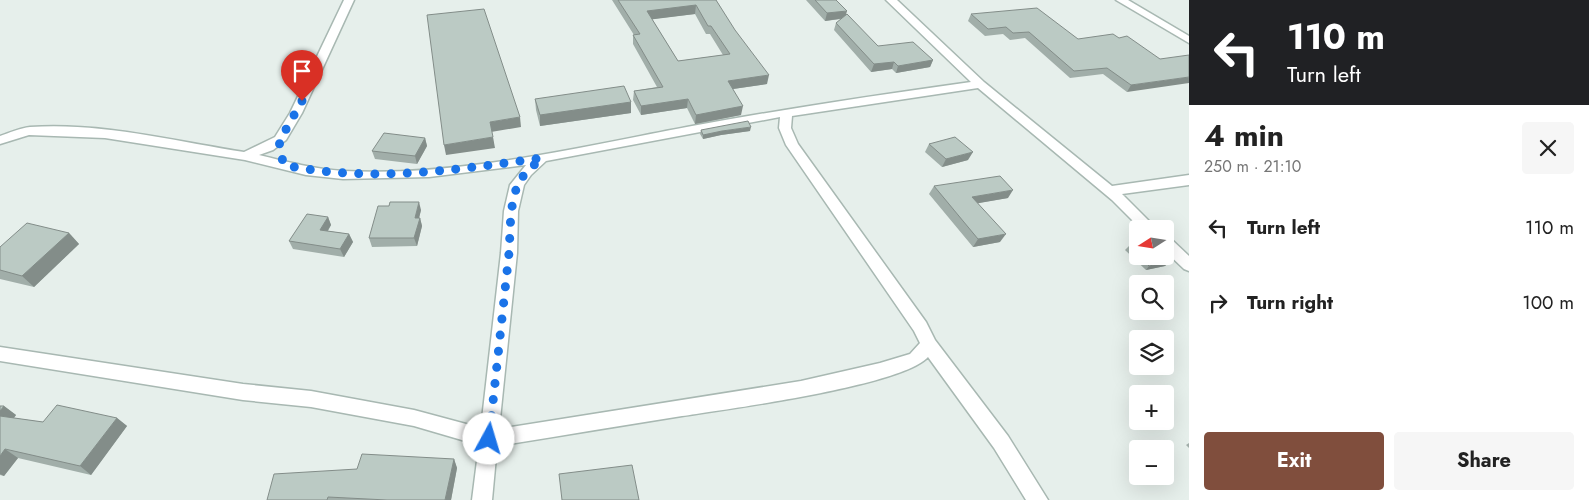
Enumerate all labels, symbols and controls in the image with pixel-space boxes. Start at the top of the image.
text: 110 m [1287,12,1385,62]
icon: left [1204,20,1269,85]
pin [281,50,323,101]
icon: arrive [288,57,316,85]
text: Turn left [1287,58,1361,90]
text: 4 min [1204,114,1284,157]
button: close [1522,122,1574,174]
text: 250 m · 21:10 [1204,155,1301,178]
icon: left [1204,214,1232,242]
text: Turn left [1247,214,1320,241]
text: 110 m [1525,214,1574,241]
north arrow [1129,220,1174,265]
map controls [1129,220,1174,485]
button: search [1129,275,1174,320]
icon: right [1204,289,1232,317]
text: Turn right [1247,289,1333,316]
text: 100 m [1522,289,1574,316]
button: layers [1129,330,1174,375]
button: + [1129,385,1174,430]
position arrow [462,412,514,464]
button: Exit [1204,432,1384,490]
button: Share [1394,432,1574,490]
button: − [1129,440,1174,485]

